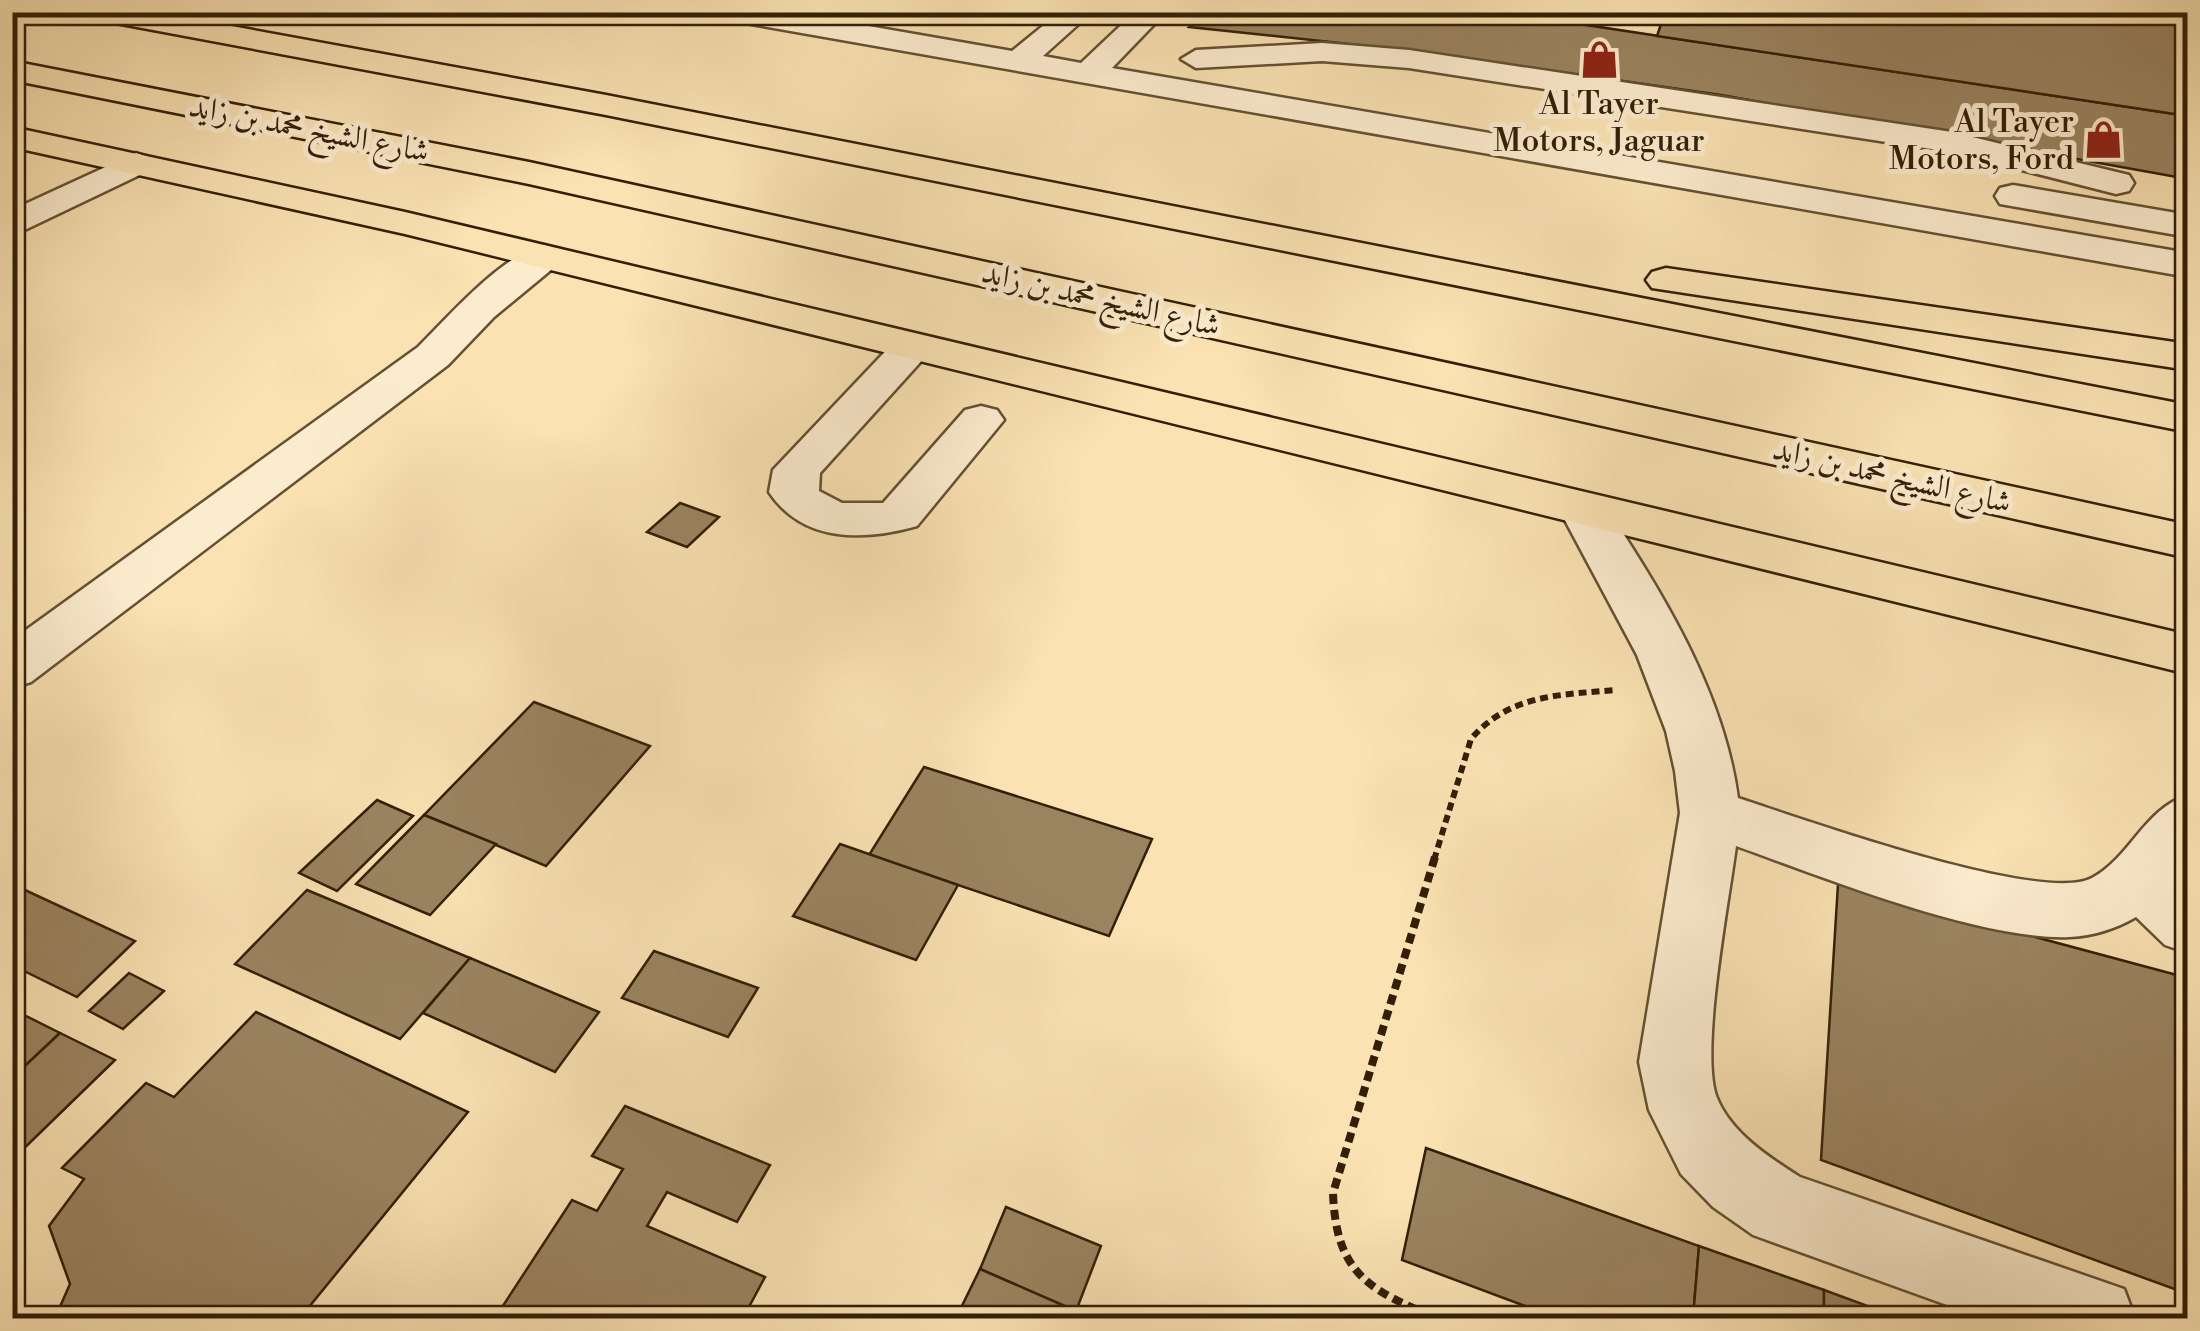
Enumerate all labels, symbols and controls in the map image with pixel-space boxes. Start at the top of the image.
shop icon: Al Tayer Motors, Jaguar [1578,38,1620,80]
place label: Al Tayer Motors, Jaguar [1493,84,1705,161]
street label: شارع الشيخ محمد بن زايد [184,86,432,179]
place label: Al Tayer Motors, Ford [1889,102,2074,179]
shop icon: Al Tayer Motors, Ford [2083,119,2125,161]
street label: شارع الشيخ محمد بن زايد [976,252,1224,353]
street label: شارع الشيخ محمد بن زايد [1767,429,2015,530]

